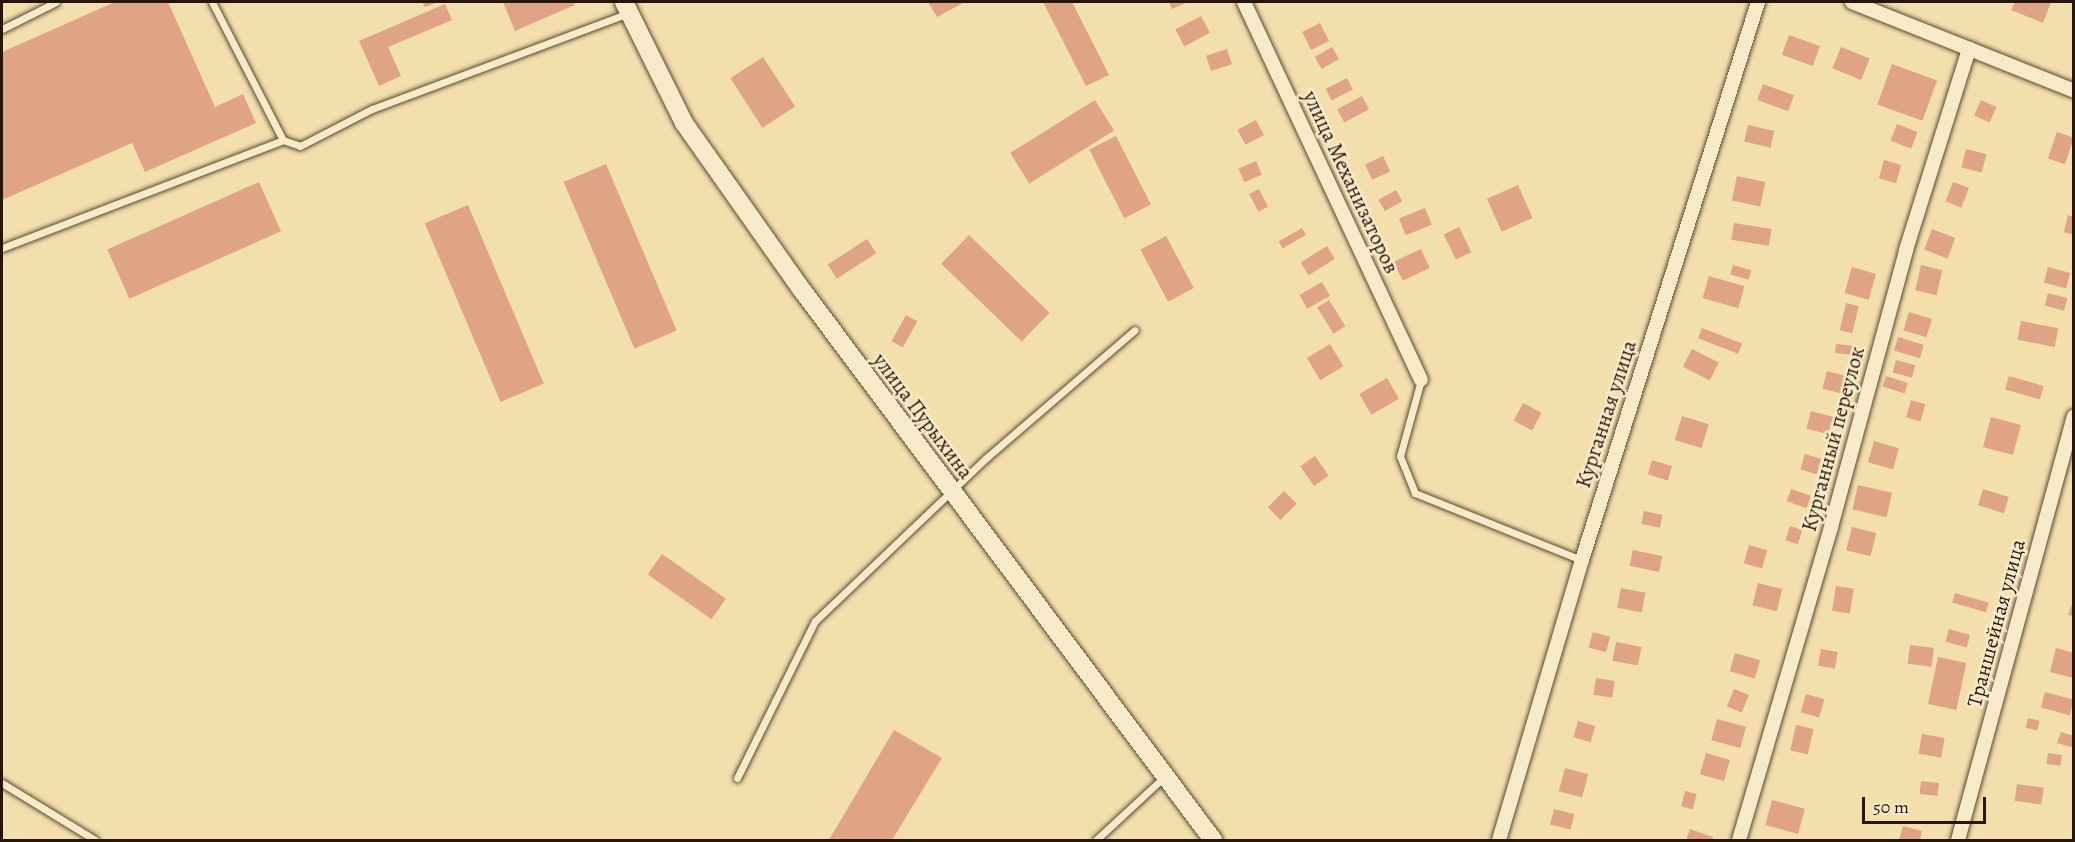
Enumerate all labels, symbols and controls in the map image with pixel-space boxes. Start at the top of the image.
street label: улица Механизаторов [1298,87,1404,277]
street label: Курганная улица [1570,337,1642,491]
street label: Курганный переулок [1796,344,1870,534]
street label: улица Пурыхина [867,348,979,484]
street label: Траншейная улица [1961,536,2031,710]
scale bar [1865,785,1990,823]
text: 50 m [1873,795,1909,819]

